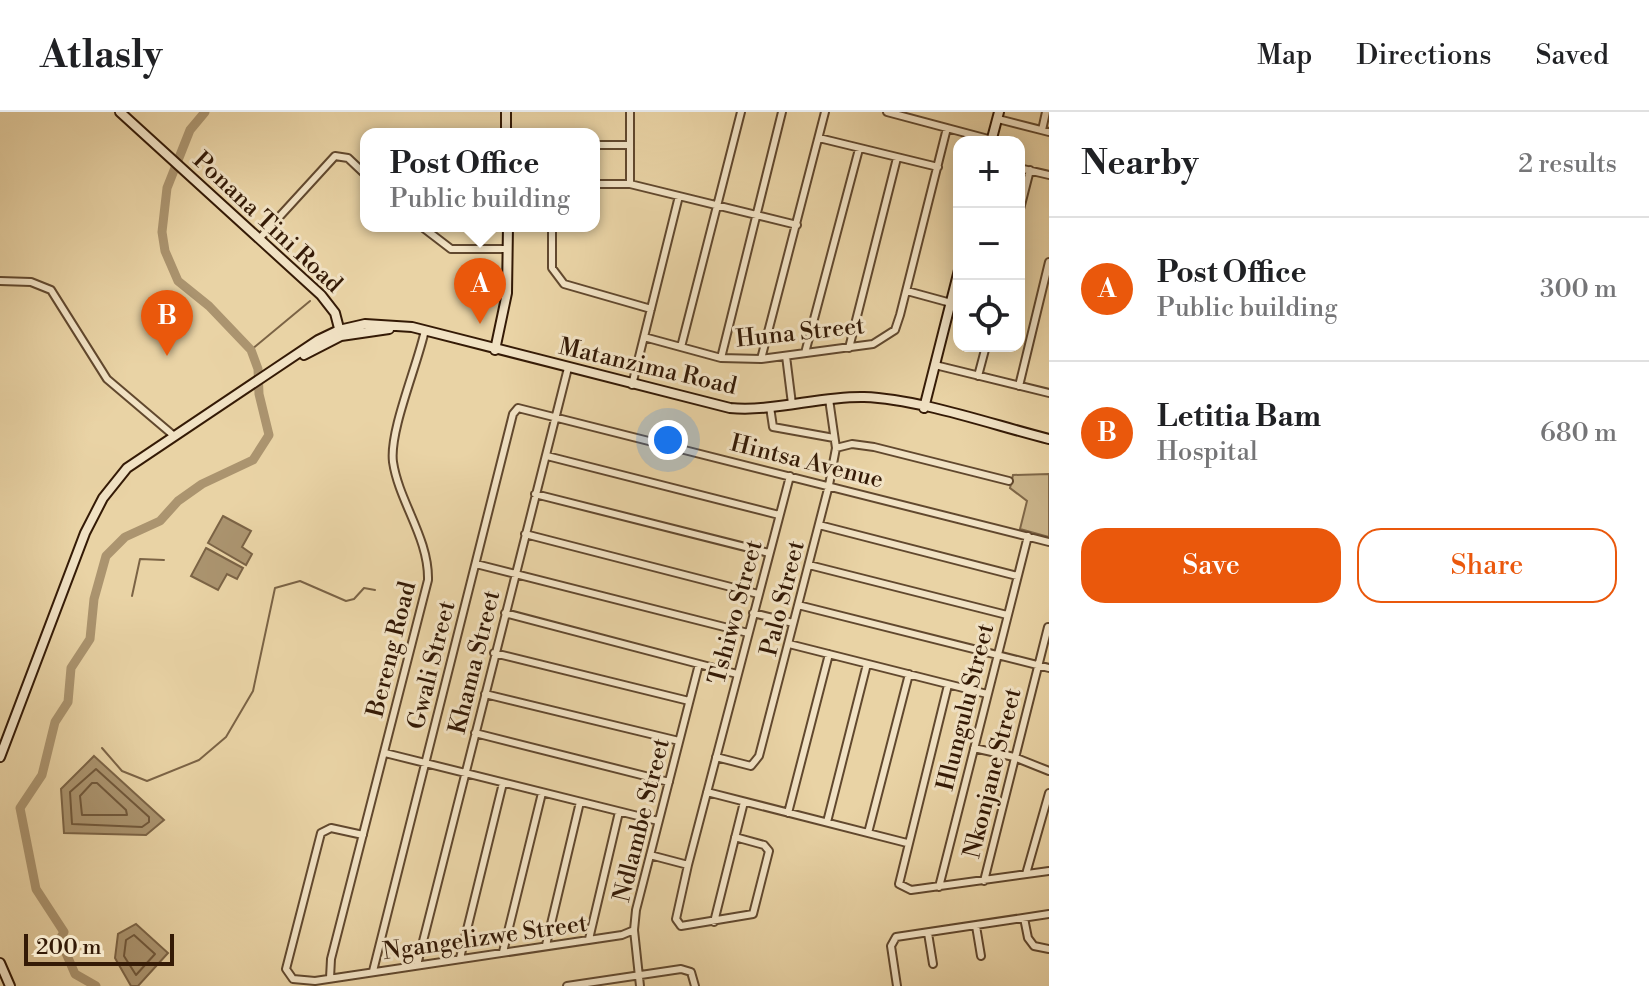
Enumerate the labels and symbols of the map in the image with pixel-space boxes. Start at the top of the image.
street label: Ponana Tini Road [186,146,349,300]
pin: A [454,258,506,324]
pin: B [141,290,193,356]
street label: Huna Street [734,311,867,355]
street label: Matanzima Road [556,332,740,402]
your location [648,420,688,460]
street label: Hintsa Avenue [727,428,886,495]
street label: Tshiwo Street [702,536,770,688]
street label: Palo Street [754,537,812,659]
street label: Bereng Road [360,578,423,721]
street label: Khama Street [443,587,507,737]
street label: Gwali Street [401,597,463,733]
street label: Hlungulu Street [931,620,1001,794]
street label: Nkonjane Street [957,684,1029,862]
street label: Ndlambe Street [607,735,677,905]
street label: Ngangelizwe Street [381,909,590,967]
scale bar [24,930,174,966]

